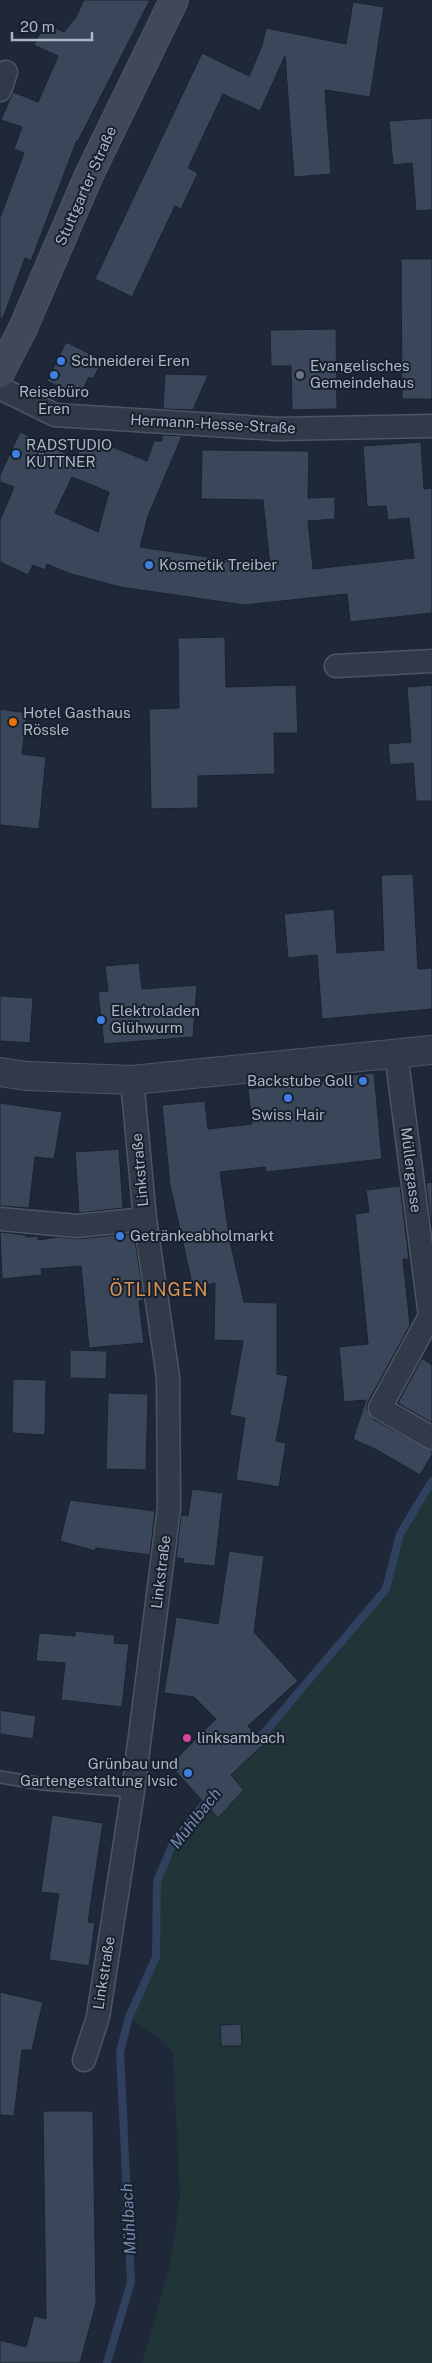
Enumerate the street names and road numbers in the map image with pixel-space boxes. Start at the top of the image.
street label: Stuttgarter Straße [52,123,120,248]
street label: Hermann-Hesse-Straße [130,411,296,436]
street label: Müllergasse [398,1126,425,1213]
street label: Linkstraße [128,1133,151,1208]
street label: Linkstraße [148,1534,173,1610]
street label: Linkstraße [89,1935,118,2011]

